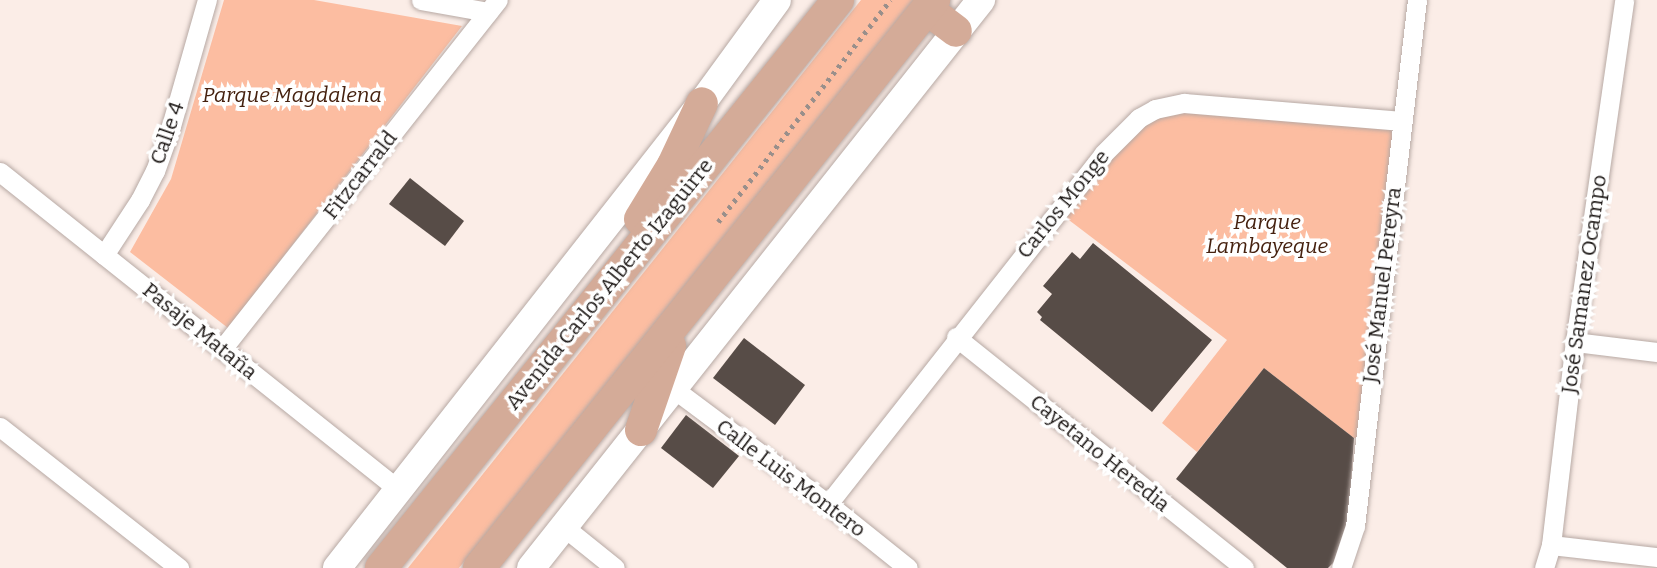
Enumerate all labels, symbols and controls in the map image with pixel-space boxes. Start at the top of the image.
park label: Parque Magdalena [202,82,382,108]
street label: Calle 4 [145,98,189,168]
street label: Fitzcarrald [318,126,402,224]
street label: Carlos Monge [1012,145,1114,263]
street label: Avenida Carlos Alberto Izaguirre [500,153,718,415]
street label: José Samanez Ocampo [1556,173,1612,395]
street label: José Manuel Pereyra [1357,186,1407,384]
park label: Parque Lambayeque [1206,209,1328,259]
street label: Pasaje Mataña [138,277,262,385]
street label: Cayetano Heredia [1025,389,1175,517]
street label: Calle Luis Montero [711,414,871,542]

